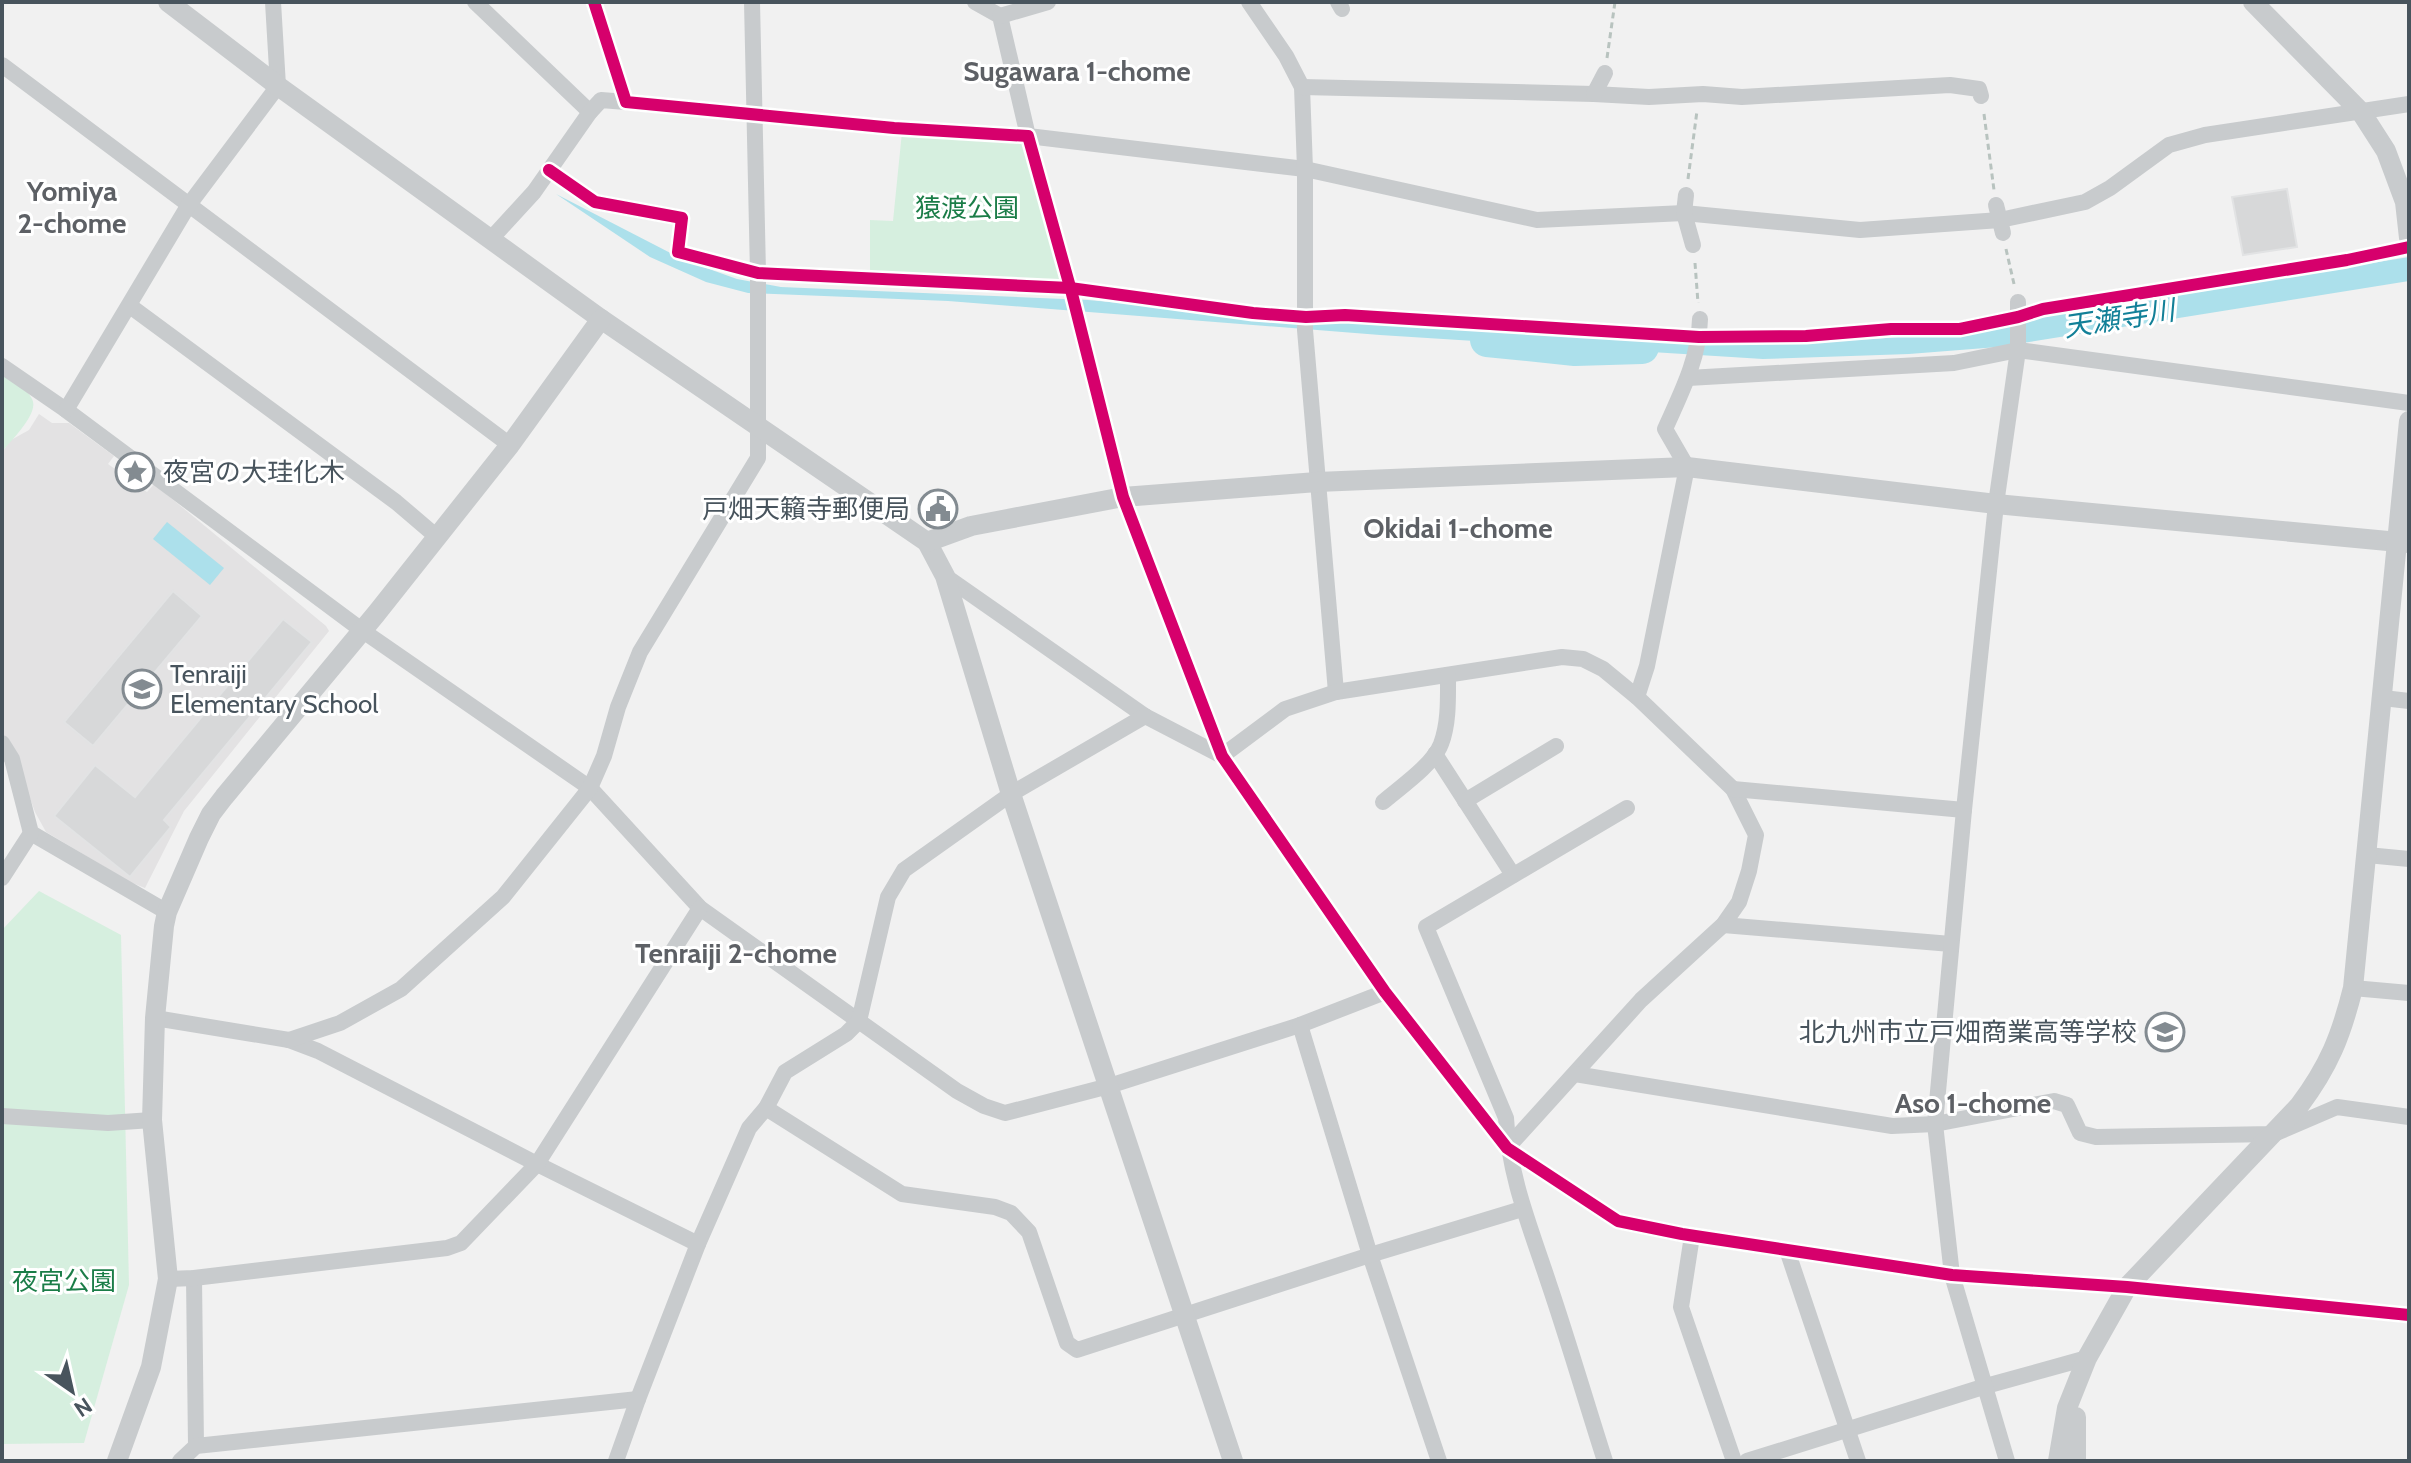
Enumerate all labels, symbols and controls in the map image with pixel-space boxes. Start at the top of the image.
district label: Sugawara 1-chome [963,54,1191,88]
district label: Yomiya 2-chome [17,174,127,240]
park label: 猿渡公園 [915,192,1019,224]
water label: 天瀬寺川 [2061,292,2180,344]
place icon: 夜宮の大珪化木 [114,451,156,493]
place label: 夜宮の大珪化木 [163,456,345,488]
public building icon: 戸畑天籟寺郵便局 [917,488,959,530]
place label: 戸畑天籟寺郵便局 [702,493,910,525]
district label: Okidai 1-chome [1363,511,1553,545]
place label: Tenraiji Elementary School [170,658,378,720]
school or university icon: Tenraiji Elementary School [121,668,163,710]
district label: Tenraiji 2-chome [635,936,837,970]
school or university icon: 北九州市立戸畑商業高等学校 [2144,1011,2186,1053]
place label: 北九州市立戸畑商業高等学校 [1799,1016,2137,1048]
district label: Aso 1-chome [1895,1086,2051,1120]
park label: 夜宮公園 [12,1265,116,1297]
north arrow [32,1351,112,1431]
text: N [69,1392,97,1423]

